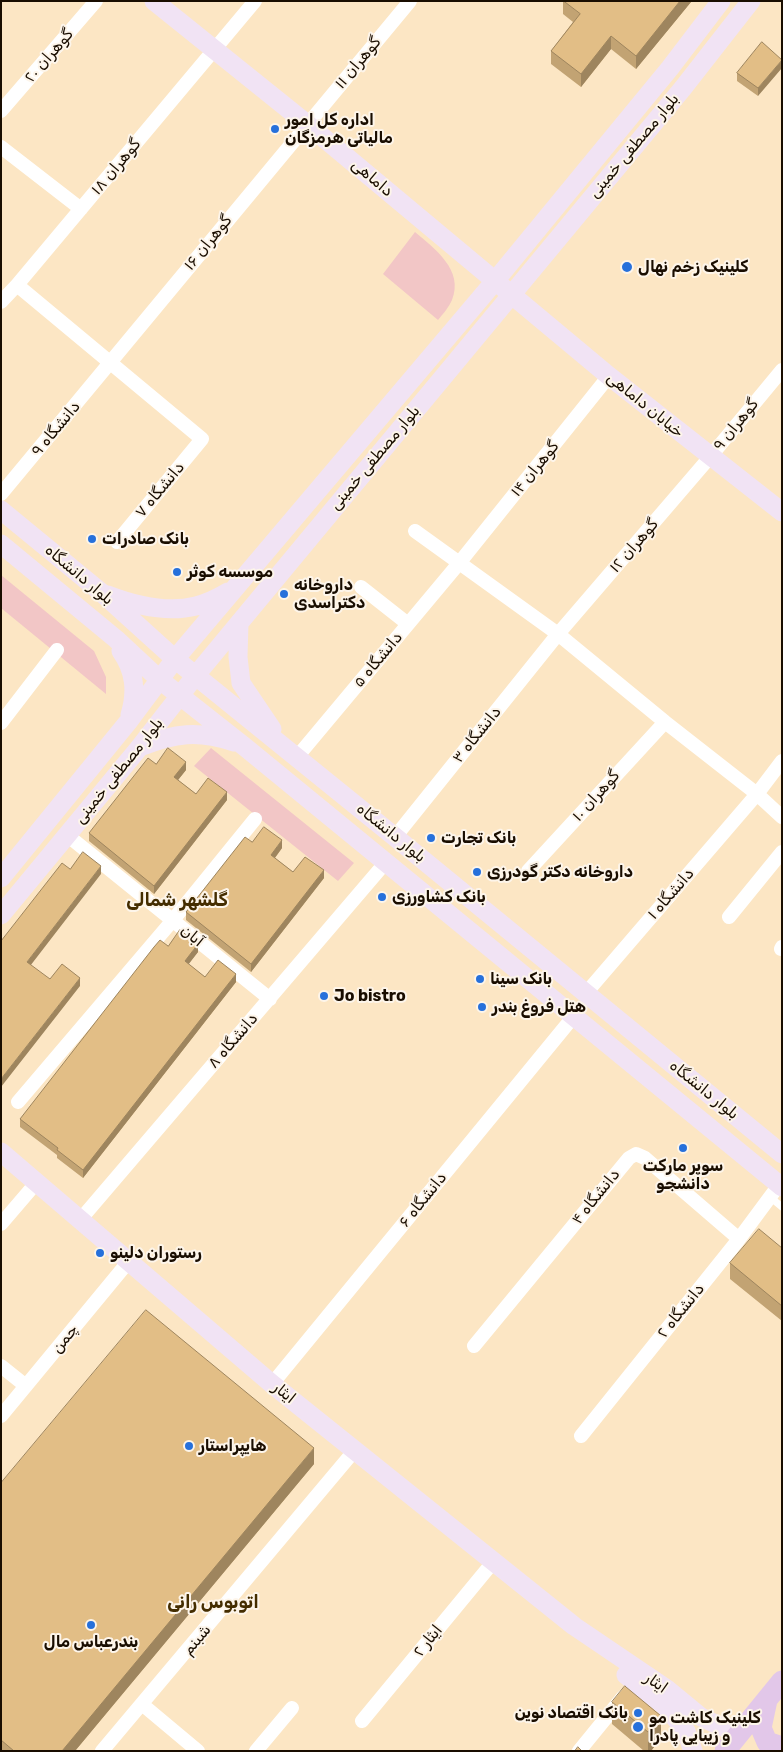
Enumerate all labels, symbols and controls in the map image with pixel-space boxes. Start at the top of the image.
street label: گوهران ۲۰ [20,25,78,87]
street label: گوهران ۱۱ [331,33,385,93]
street label: بلوار مصطفی خمینی [585,90,683,202]
place label: اداره کل امور مالیاتی هرمزگان [285,110,393,148]
marker: اداره کل امور مالیاتی هرمزگان [269,123,281,135]
street label: گوهران ۱۸ [87,135,145,199]
street label: داماهی [347,155,397,201]
street label: گوهران ۱۶ [180,212,236,274]
place label: کلینیک زخم نهال [638,257,748,277]
marker: کلینیک زخم نهال [620,260,634,274]
street label: خیابان داماهی [603,368,687,442]
street label: گوهران ۹ [709,395,763,455]
street label: دانشگاه ۹ [27,398,85,460]
street label: بلوار مصطفی خمینی [326,402,424,514]
street label: گوهران ۱۴ [507,437,563,501]
street label: دانشگاه ۷ [131,458,189,522]
street label: گوهران ۱۲ [606,515,662,577]
place label: بانک صادرات [102,529,189,549]
marker: بانک صادرات [86,533,98,545]
street label: بلوار دانشگاه [41,541,117,609]
place label: موسسه کوثر [187,562,273,582]
marker: موسسه کوثر [171,566,183,578]
place label: داروخانه دکتراسدی [294,575,365,613]
marker: داروخانه دکتراسدی [278,588,290,600]
street label: دانشگاه ۵ [349,628,407,692]
street label: دانشگاه ۳ [448,703,506,767]
street label: بلوار مصطفی خمینی [70,714,168,828]
street label: گوهران ۱۰ [568,767,624,825]
street label: بلوار دانشگاه [352,799,430,867]
place label: بانک تجارت [441,828,516,848]
marker: بانک تجارت [425,832,437,844]
place label: داروخانه دکتر گودرزی [487,862,633,882]
street label: دانشگاه ۱ [644,864,698,924]
marker: داروخانه دکتر گودرزی [471,866,483,878]
place label: بانک کشاورزی [392,887,486,907]
district label: گلشهر شمالی [126,890,228,912]
marker: بانک کشاورزی [376,891,388,903]
street label: آبان [176,921,208,951]
place label: بانک سینا [490,969,552,989]
marker: بانک سینا [474,973,486,985]
place label: Jo bistro [334,986,406,1006]
marker: Jo bistro [318,990,330,1002]
place label: هتل فروغ بندر [492,997,586,1017]
marker: هتل فروغ بندر [476,1001,488,1013]
street label: دانشگاه ۸ [204,1009,262,1073]
street label: بلوار دانشگاه [665,1056,743,1124]
marker: سوپر مارکت دانشجو [677,1142,689,1154]
place label: سوپر مارکت دانشجو [643,1156,723,1194]
street label: دانشگاه ۴ [568,1165,624,1229]
street label: دانشگاه ۶ [395,1169,451,1231]
place label: رستوران دلینو [110,1243,202,1263]
marker: رستوران دلینو [94,1247,106,1259]
street label: دانشگاه ۲ [653,1280,709,1342]
street label: چمن [48,1321,82,1357]
street label: ایثار [269,1378,299,1408]
place label: هایپراستار [199,1436,266,1456]
marker: هایپراستار [183,1440,195,1452]
district label: اتوبوس رانی [167,1592,259,1614]
marker: بندرعباس مال [85,1619,97,1631]
street label: شبنم [179,1621,215,1659]
street label: ایثار ۲ [409,1621,447,1661]
place label: بندرعباس مال [44,1632,138,1652]
street label: ایثار [641,1668,671,1698]
place label: بانک اقتصاد نوین [515,1703,628,1723]
marker: بانک اقتصاد نوین [632,1707,644,1719]
place label: کلینیک کاشت مو و زیبایی پادرا [649,1708,761,1746]
marker: کلینیک کاشت مو و زیبایی پادرا [631,1720,645,1734]

